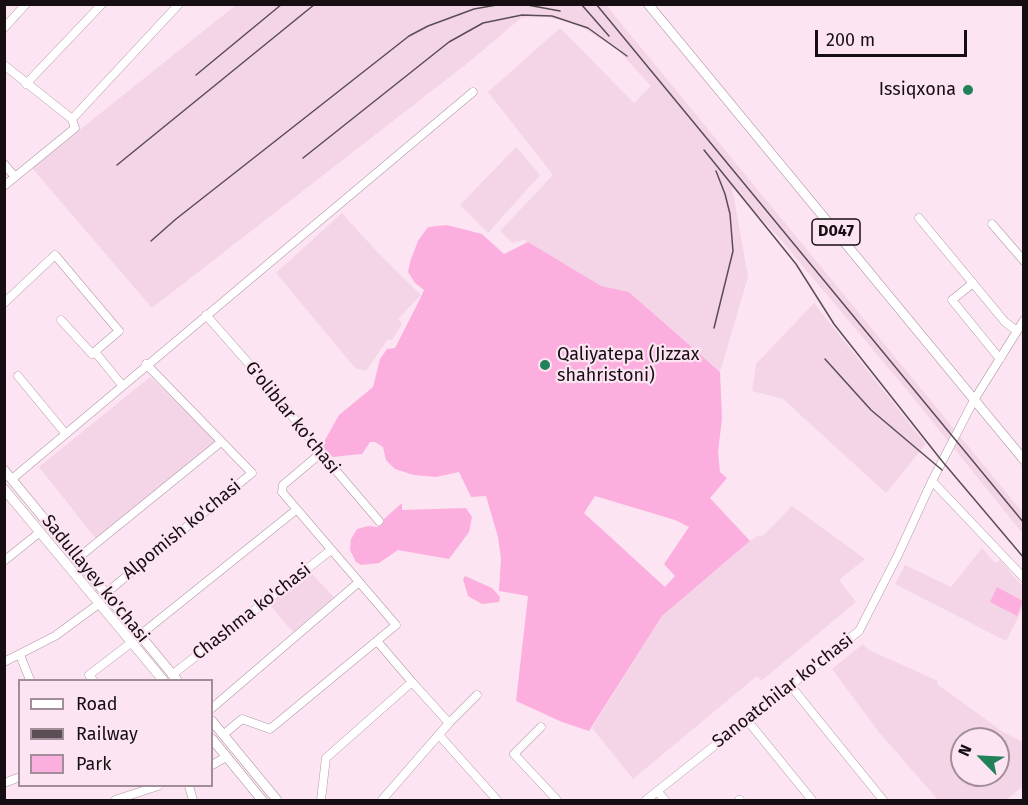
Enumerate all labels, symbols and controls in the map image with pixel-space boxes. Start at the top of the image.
scale bar [818,18,970,56]
text: 200 m [826,29,875,51]
place label: Issiqxona [879,79,956,101]
marker: Issiqxona [961,83,975,97]
road number: D047 [812,219,860,245]
place label: Qaliyatepa (Jizzax shahristoni) [557,344,699,386]
street label: G'oliblar ko'chasi [240,357,344,479]
marker: Qaliyatepa (Jizzax shahristoni) [538,358,552,372]
street label: Alpomish ko'chasi [118,476,246,584]
street label: Sadullayev ko'chasi [37,511,153,647]
street label: Chashma ko'chasi [188,559,316,665]
street label: Sanoatchilar ko'chasi [708,629,858,753]
legend [18,679,213,787]
text: Road [76,693,118,715]
text: Railway [76,723,138,745]
north arrow [950,727,1010,787]
text: N [954,742,976,759]
text: Park [76,753,111,775]

